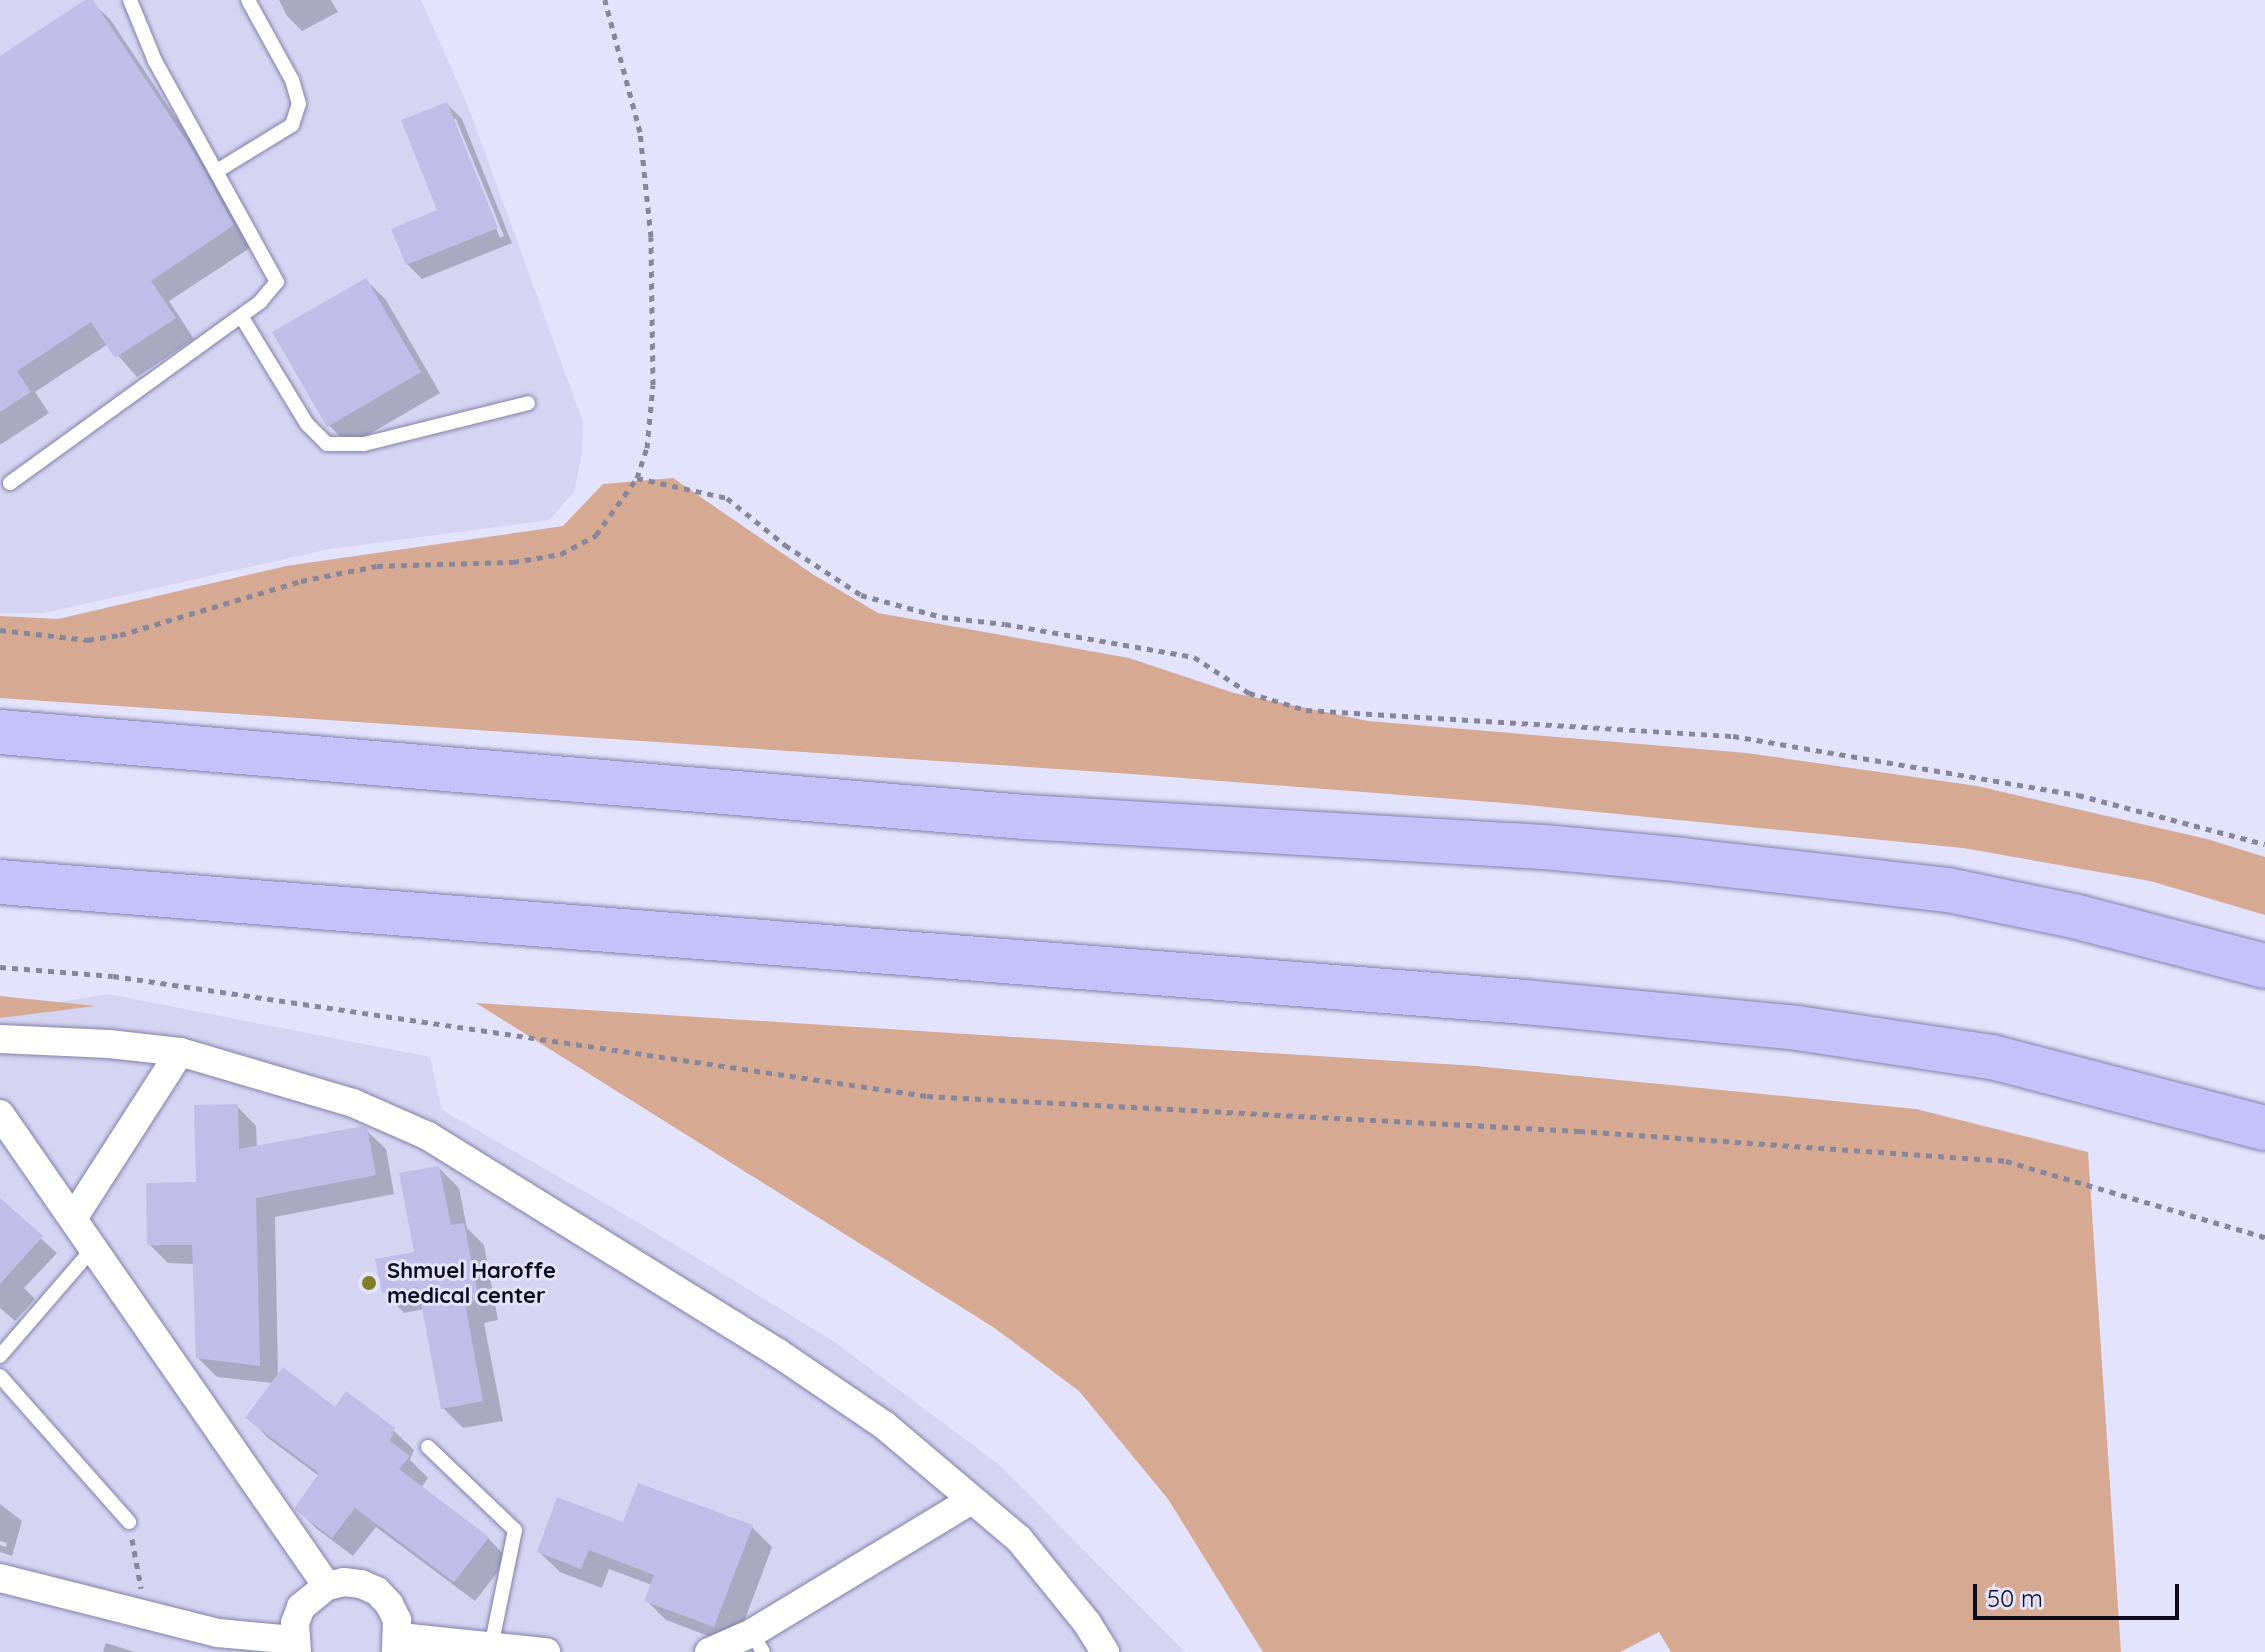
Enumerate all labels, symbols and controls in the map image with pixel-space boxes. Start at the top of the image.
place label: Shmuel Haroffe medical center [387,1257,556,1308]
marker: Shmuel Haroffe medical center [358,1272,380,1294]
scale bar [1977,1568,2183,1618]
text: 50 m [1987,1583,2043,1613]

